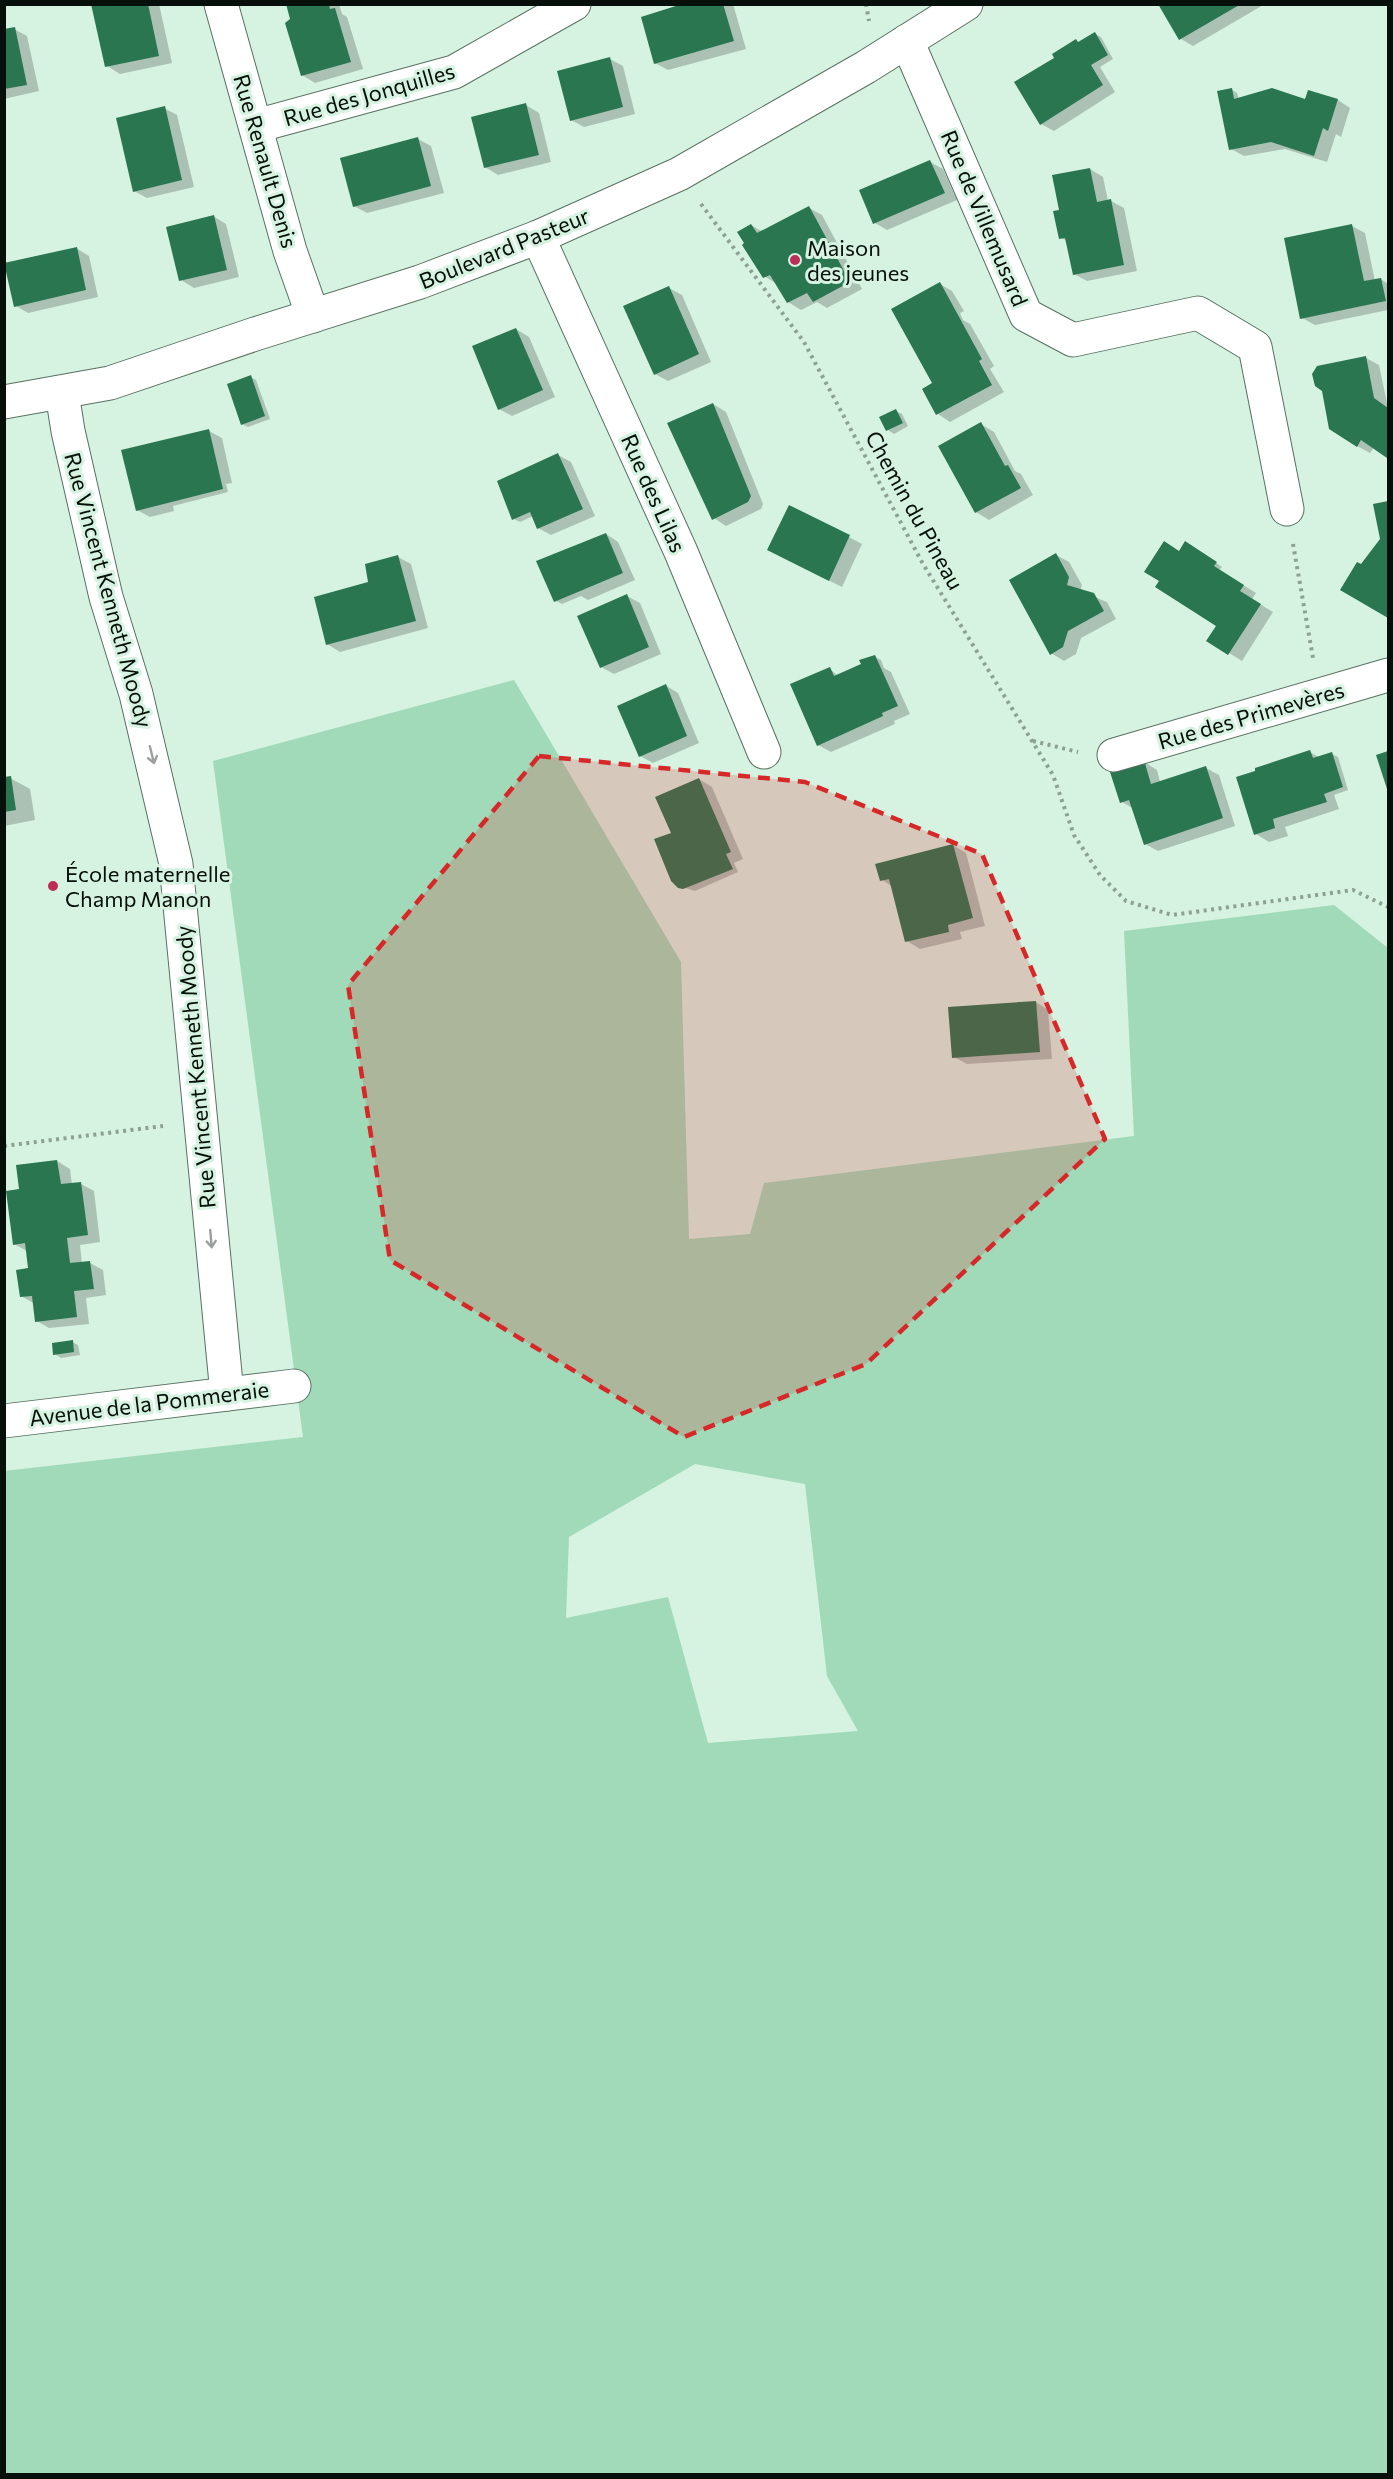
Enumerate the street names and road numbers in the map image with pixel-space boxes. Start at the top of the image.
street label: Rue des Jonquilles [280,57,458,131]
street label: Rue Renault Denis [228,71,304,251]
street label: Rue de Villemusard [936,126,1034,310]
street label: Boulevard Pasteur [415,201,593,294]
street label: Chemin du Pineau [860,426,970,594]
street label: Rue des Lilas [616,430,692,556]
street label: Rue Vincent Kenneth Moody [59,449,159,731]
street label: Rue des Primevères [1155,675,1347,755]
street label: Rue Vincent Kenneth Moody [169,924,221,1210]
street label: Avenue de la Pommeraie [28,1375,270,1431]

